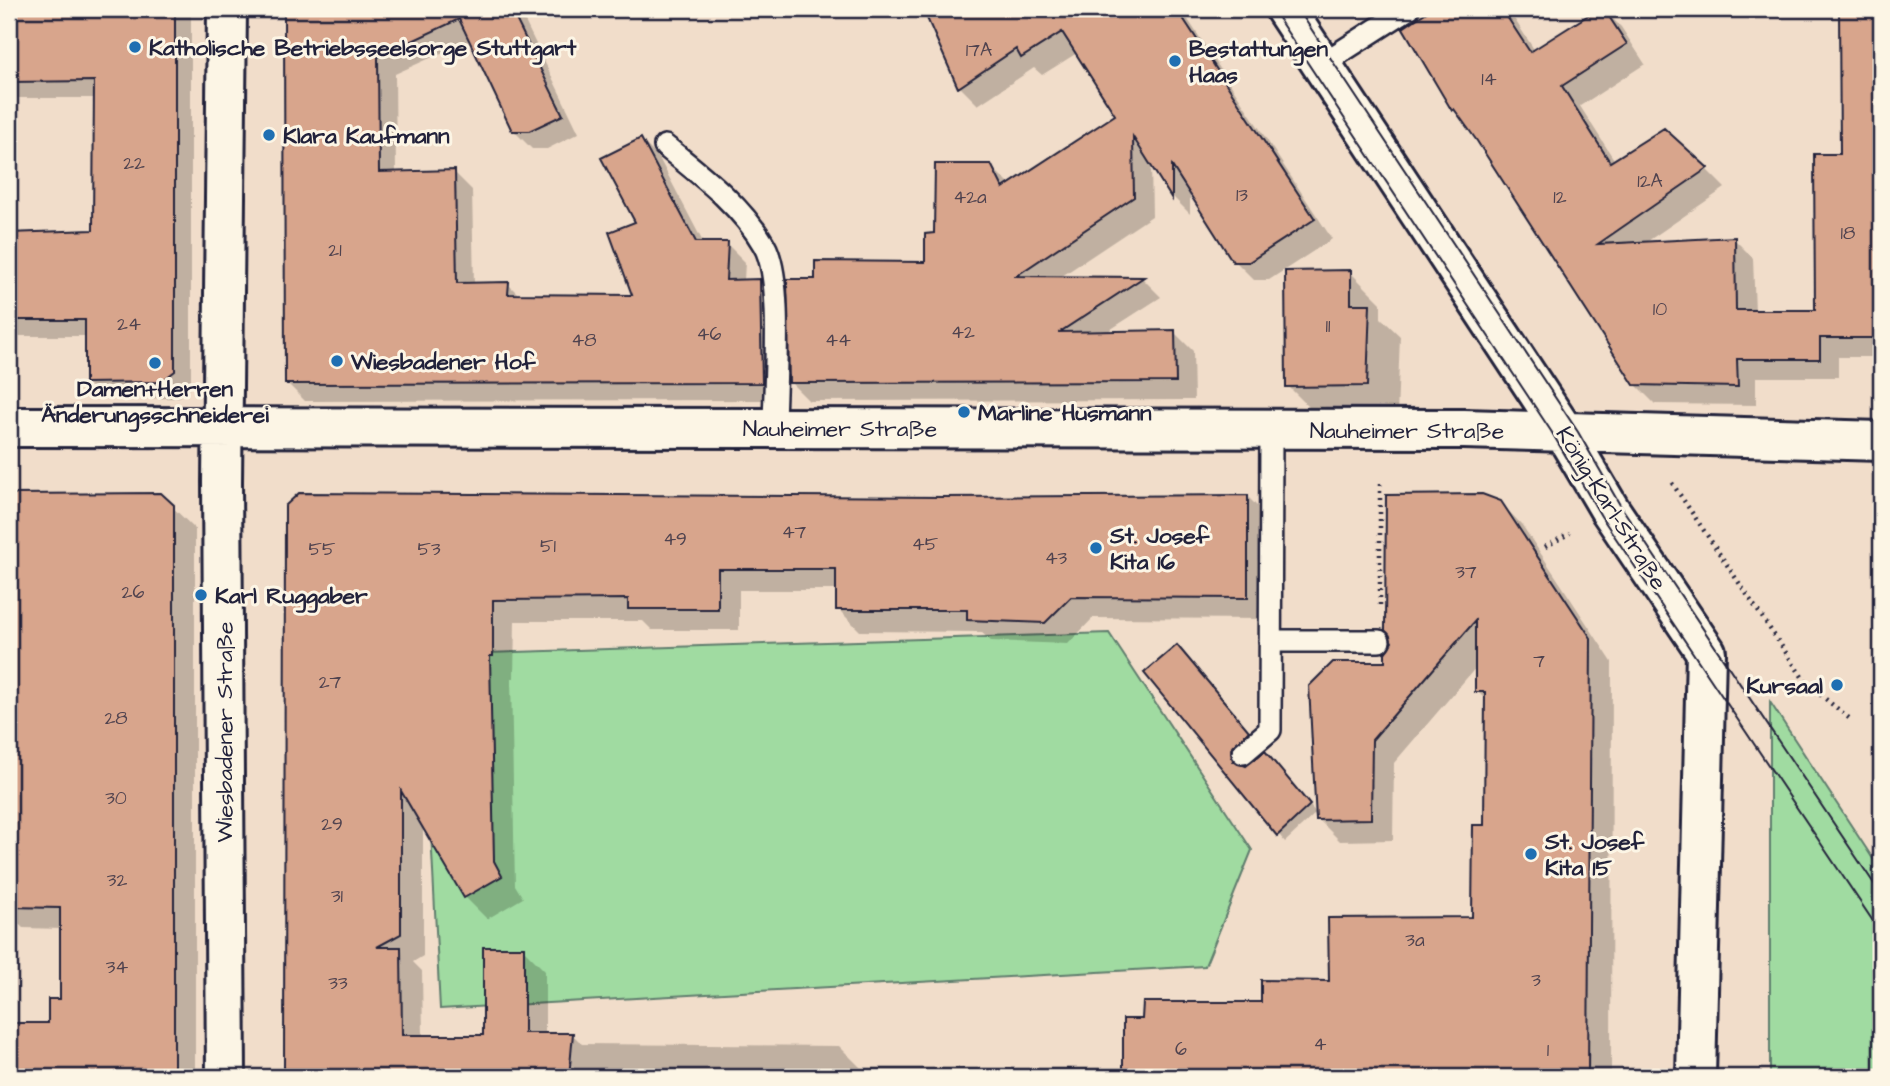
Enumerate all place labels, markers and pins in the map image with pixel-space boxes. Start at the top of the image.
place label: Katholische Betriebsseelsorge Stuttgart [149,32,577,65]
place label: Bestattungen Haas [1189,33,1328,91]
marker: Katholische Betriebsseelsorge Stuttgart [127,39,143,55]
marker: Bestattungen Haas [1167,53,1183,69]
place label: Klara Kaufmann [283,120,450,152]
marker: Klara Kaufmann [261,127,277,143]
place label: Wiesbadener Hof [350,346,537,378]
marker: Wiesbadener Hof [329,353,345,369]
marker: Damen+Herren Änderungsschneiderei [147,355,163,371]
place label: Damen+Herren Änderungsschneiderei [41,373,269,432]
place label: Marline Husmann [978,397,1152,429]
marker: Marline Husmann [956,404,972,420]
place label: St. Josef Kita 16 [1109,520,1211,578]
marker: St. Josef Kita 16 [1088,540,1104,556]
place label: Karl Ruggaber [215,580,368,613]
marker: Karl Ruggaber [193,587,209,603]
place label: Kursaal [1746,670,1823,702]
marker: Kursaal [1829,677,1845,693]
place label: St. Josef Kita 15 [1544,826,1646,884]
marker: St. Josef Kita 15 [1523,846,1539,862]

